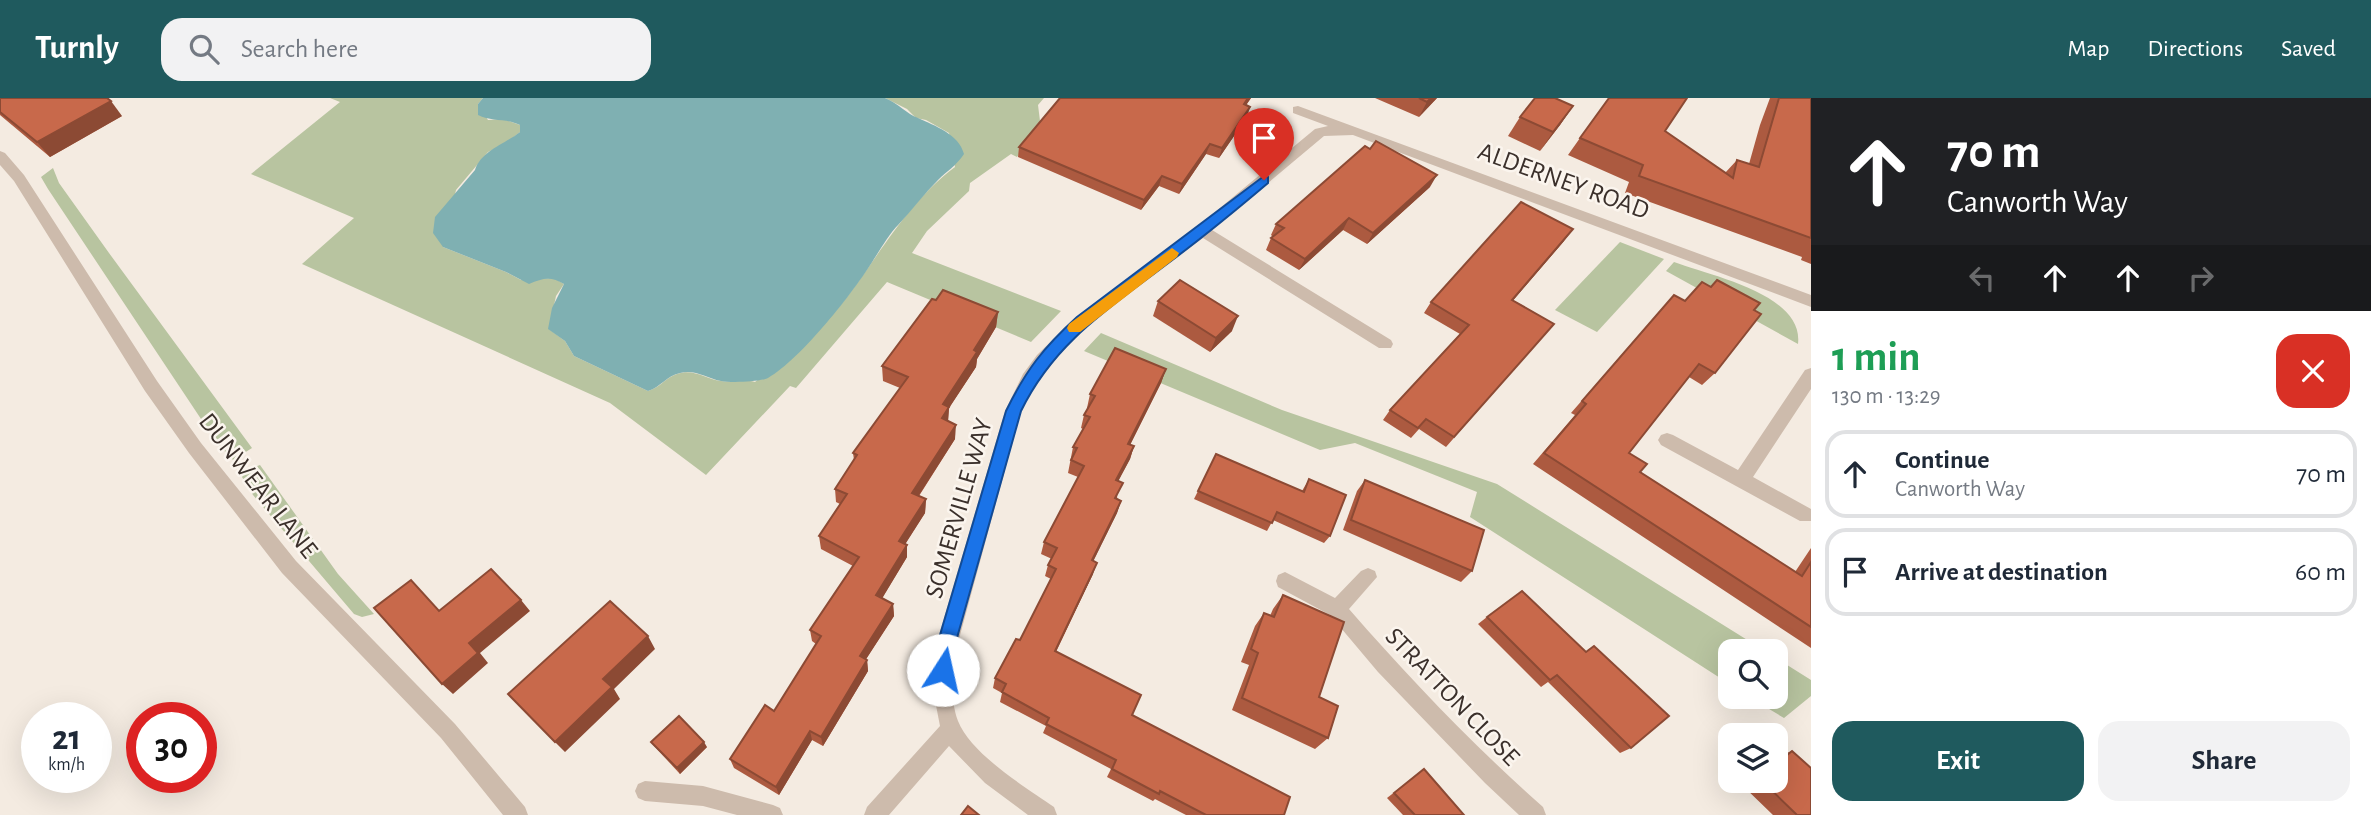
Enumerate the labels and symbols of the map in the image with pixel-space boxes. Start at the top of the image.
pin [1234,108,1294,180]
street label: ALDERNEY ROAD [1475,138,1653,224]
street label: DUNWEAR LANE [194,408,323,563]
street label: SOMERVILLE WAY [921,415,997,601]
street label: STRATTON CLOSE [1380,623,1524,771]
position arrow [906,633,980,707]
speed limit sign: 30 [126,702,217,793]

